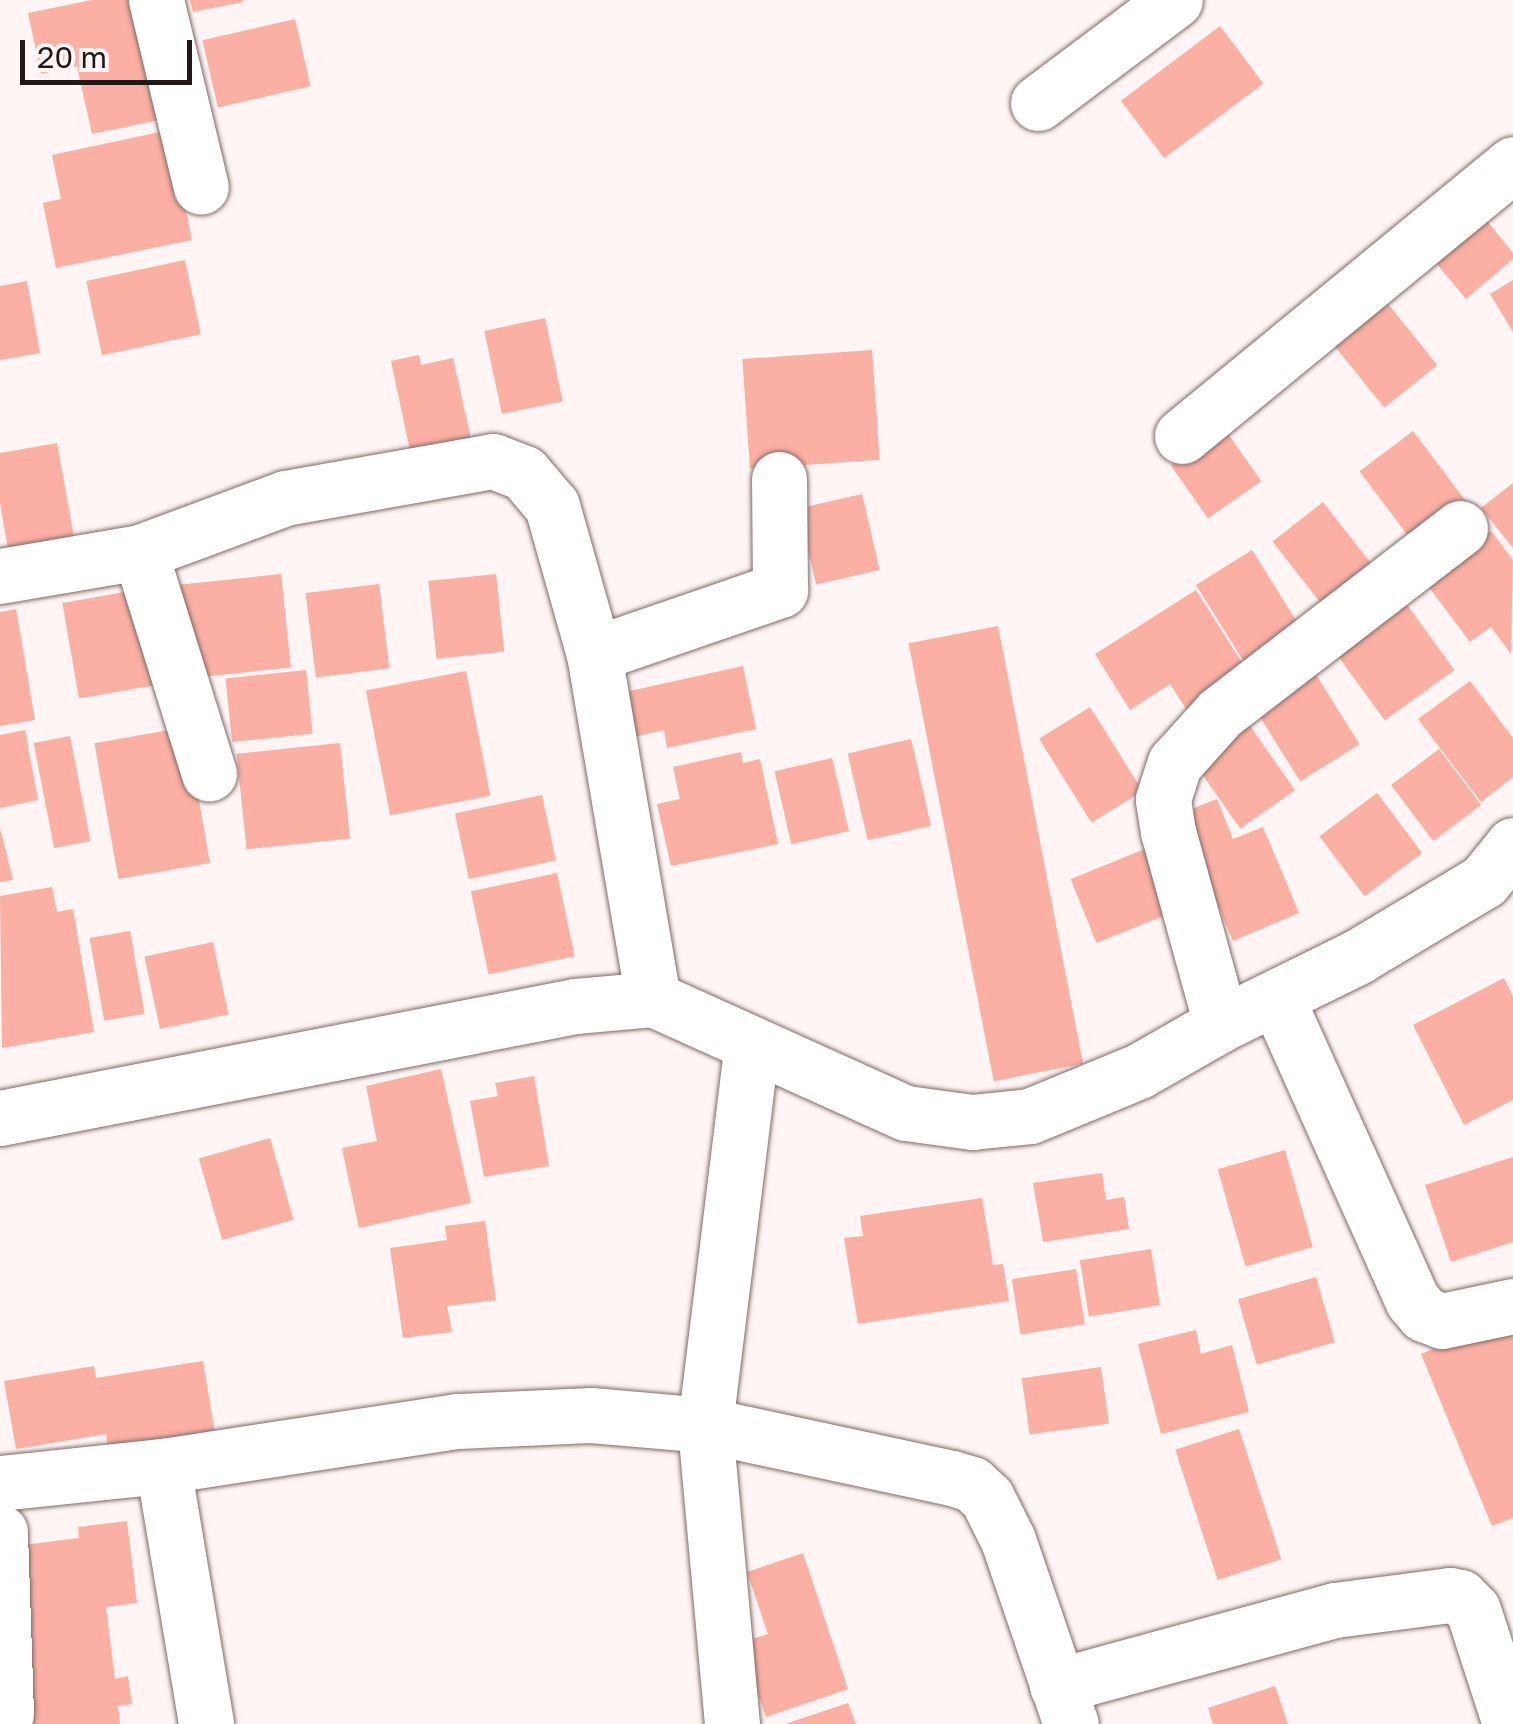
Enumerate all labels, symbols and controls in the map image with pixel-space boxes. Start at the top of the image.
scale bar [25,20,198,82]
text: 20 m [37,39,107,75]

